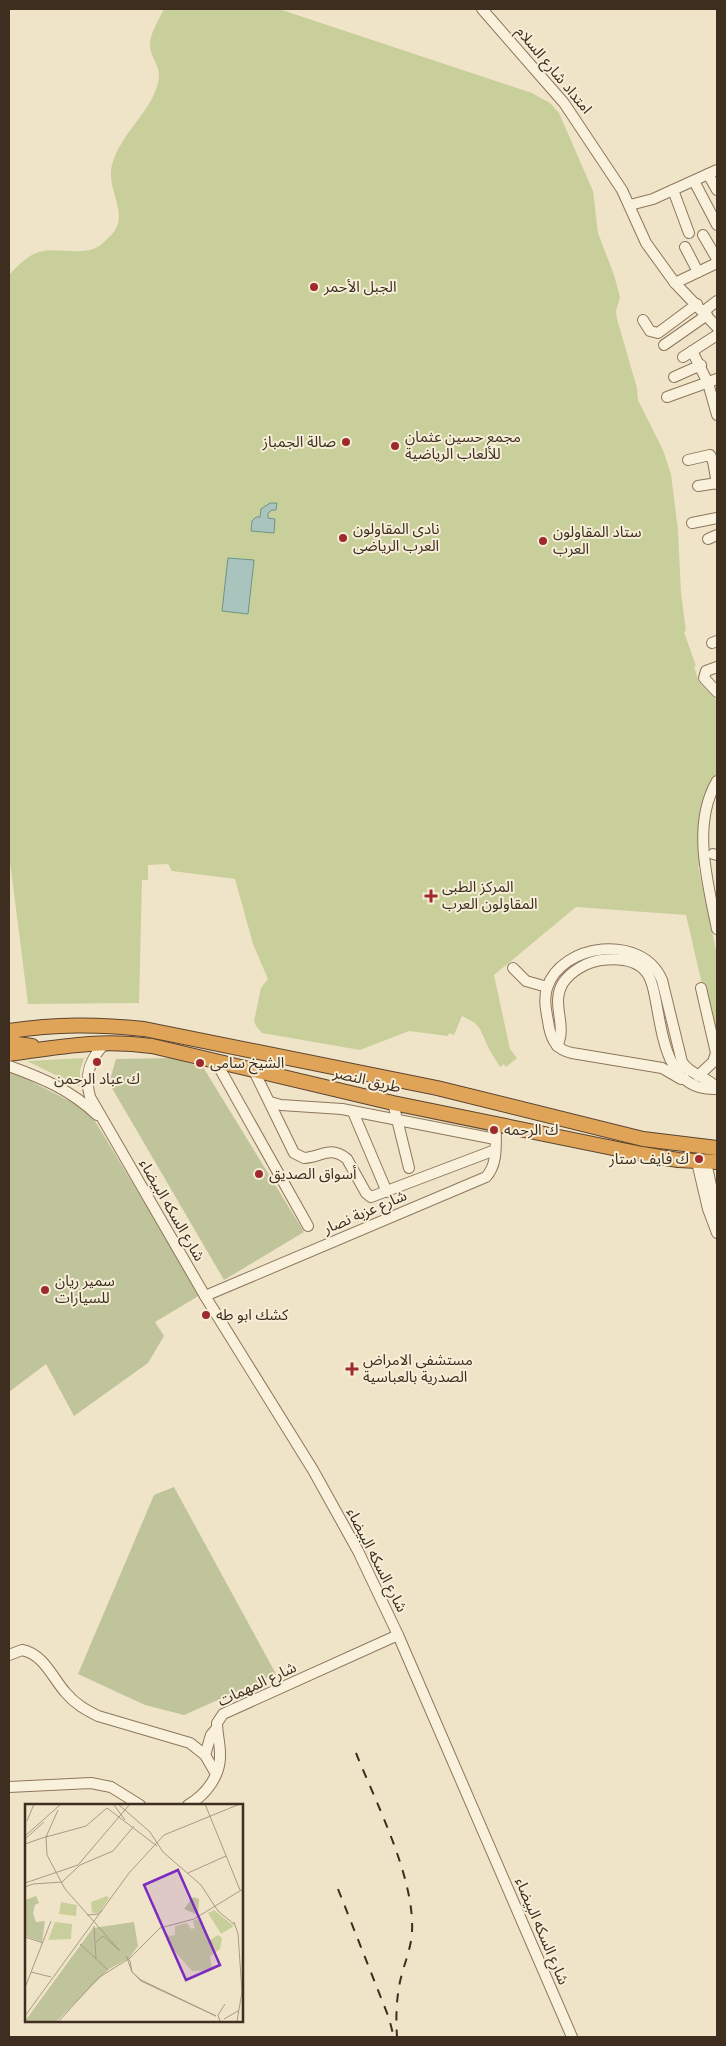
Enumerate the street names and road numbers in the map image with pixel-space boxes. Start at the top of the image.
street label: امتداد شارع السلام [510,21,597,119]
street label: طريق النصر [330,1061,403,1097]
street label: شارع السكه البيضاء [133,1155,210,1266]
street label: شارع عزبة نصار [319,1184,411,1241]
street label: شارع السكه البيضاء [340,1504,413,1617]
street label: شارع المهمات [214,1656,301,1713]
street label: شارع السكه البيضاء [509,1874,575,1989]

